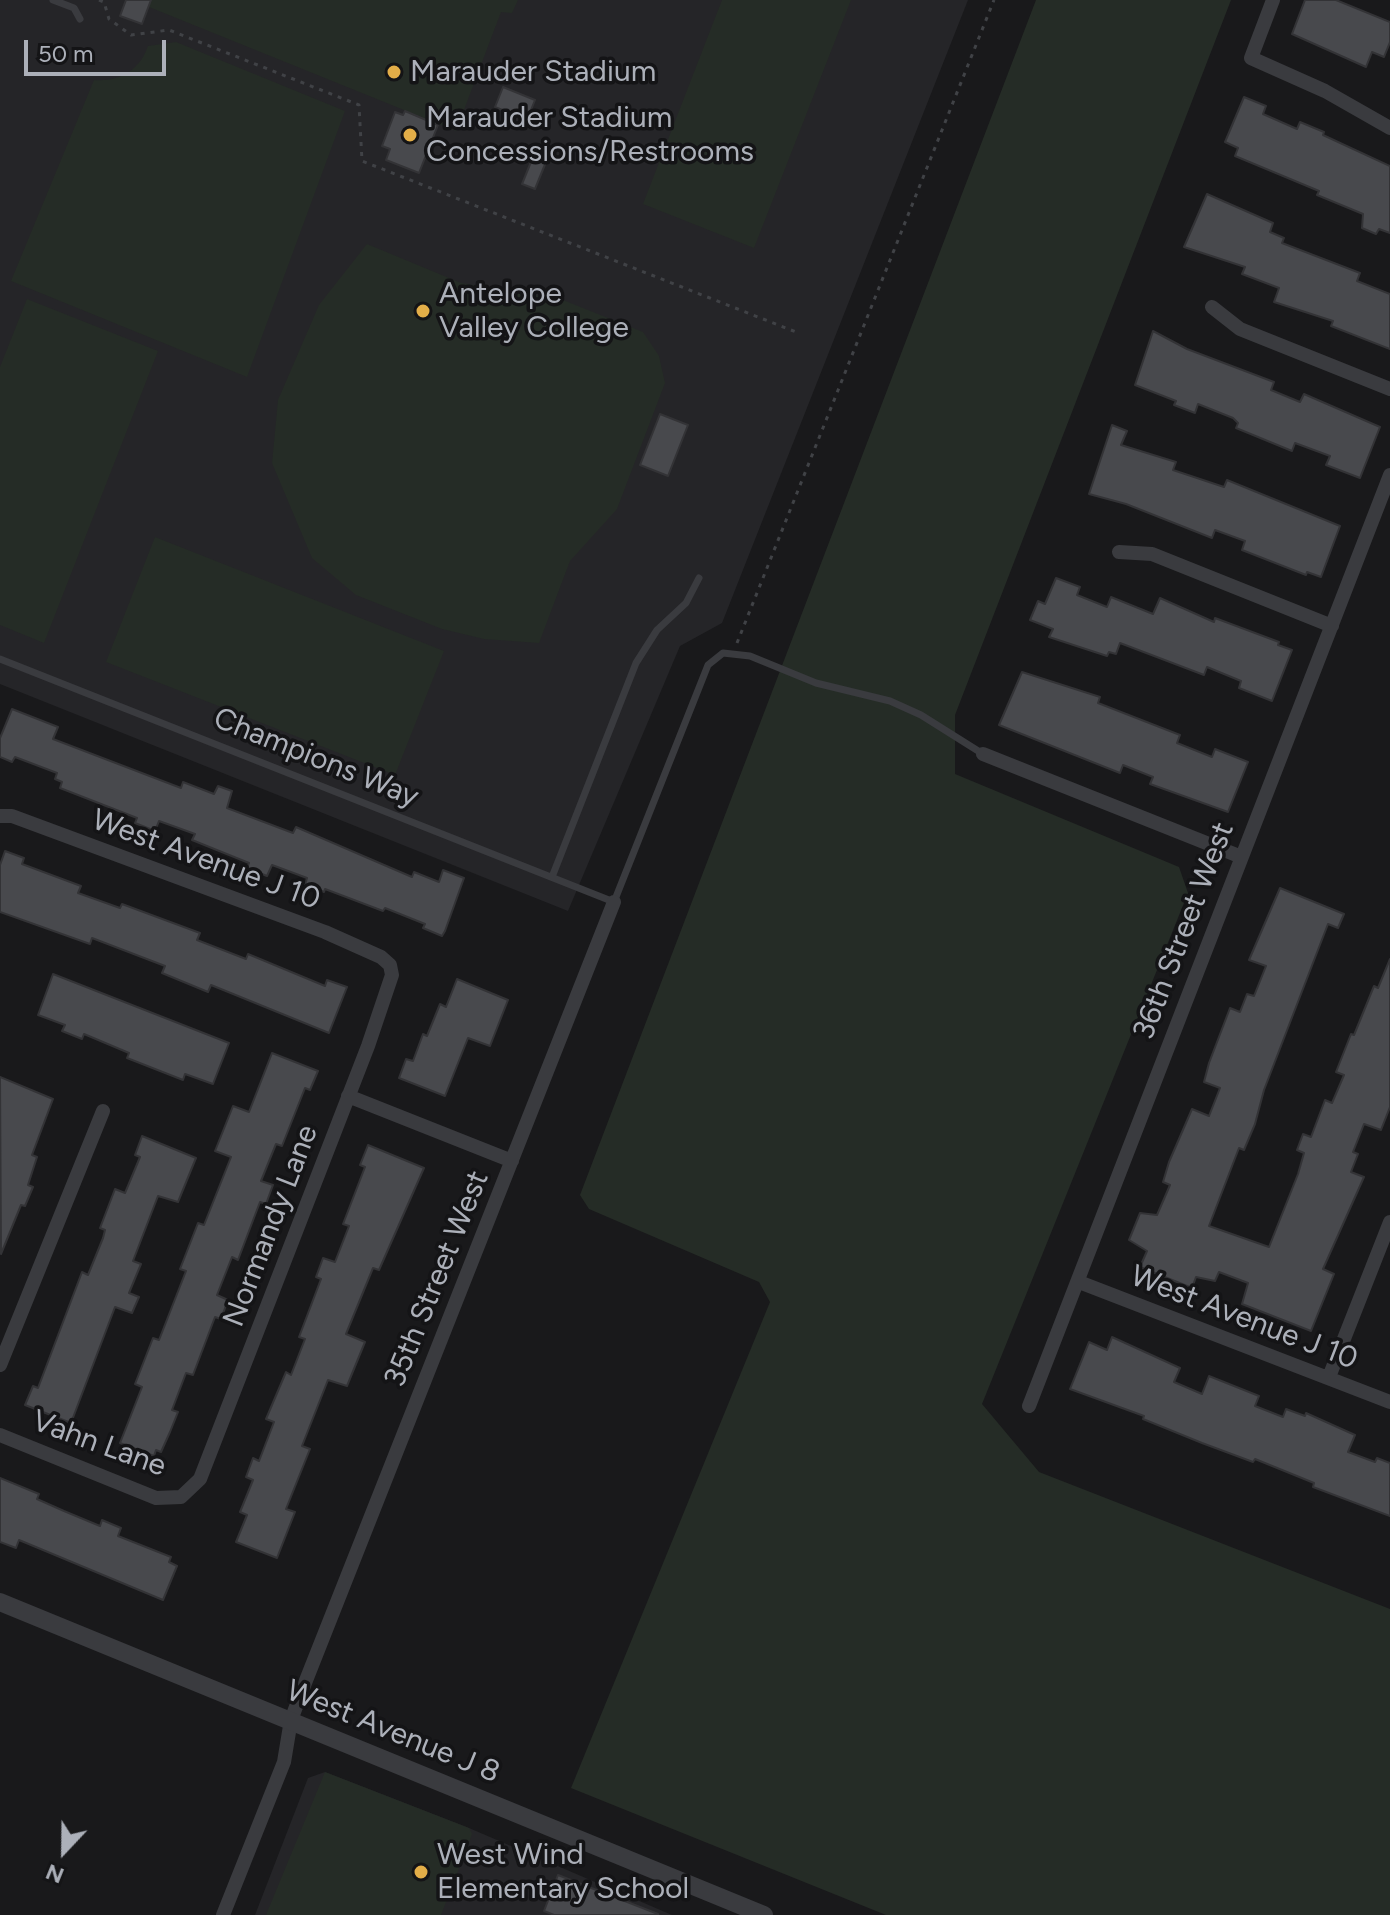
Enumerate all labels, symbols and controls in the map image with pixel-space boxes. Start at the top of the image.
scale bar [28,24,170,74]
text: 50 m [38,39,94,68]
place label: Marauder Stadium [410,54,656,90]
marker: Marauder Stadium [385,63,403,81]
place label: Marauder Stadium Concessions/Restrooms [426,100,754,170]
marker: Marauder Stadium Concessions/Restrooms [401,126,419,144]
place label: Antelope Valley College [439,276,629,346]
marker: Antelope Valley College [414,302,432,320]
street label: Champions Way [208,701,424,815]
street label: West Avenue J 10 [87,802,325,918]
street label: 36th Street West [1126,817,1242,1045]
street label: Normandy Lane [216,1120,326,1332]
street label: 35th Street West [377,1166,497,1392]
street label: West Avenue J 10 [1126,1258,1362,1378]
street label: Vahn Lane [27,1403,171,1485]
street label: West Avenue J 8 [281,1673,505,1791]
north arrow [24,1811,104,1891]
place label: West Wind Elementary School [437,1837,689,1908]
text: N [42,1858,68,1889]
marker: West Wind Elementary School [412,1863,430,1881]

